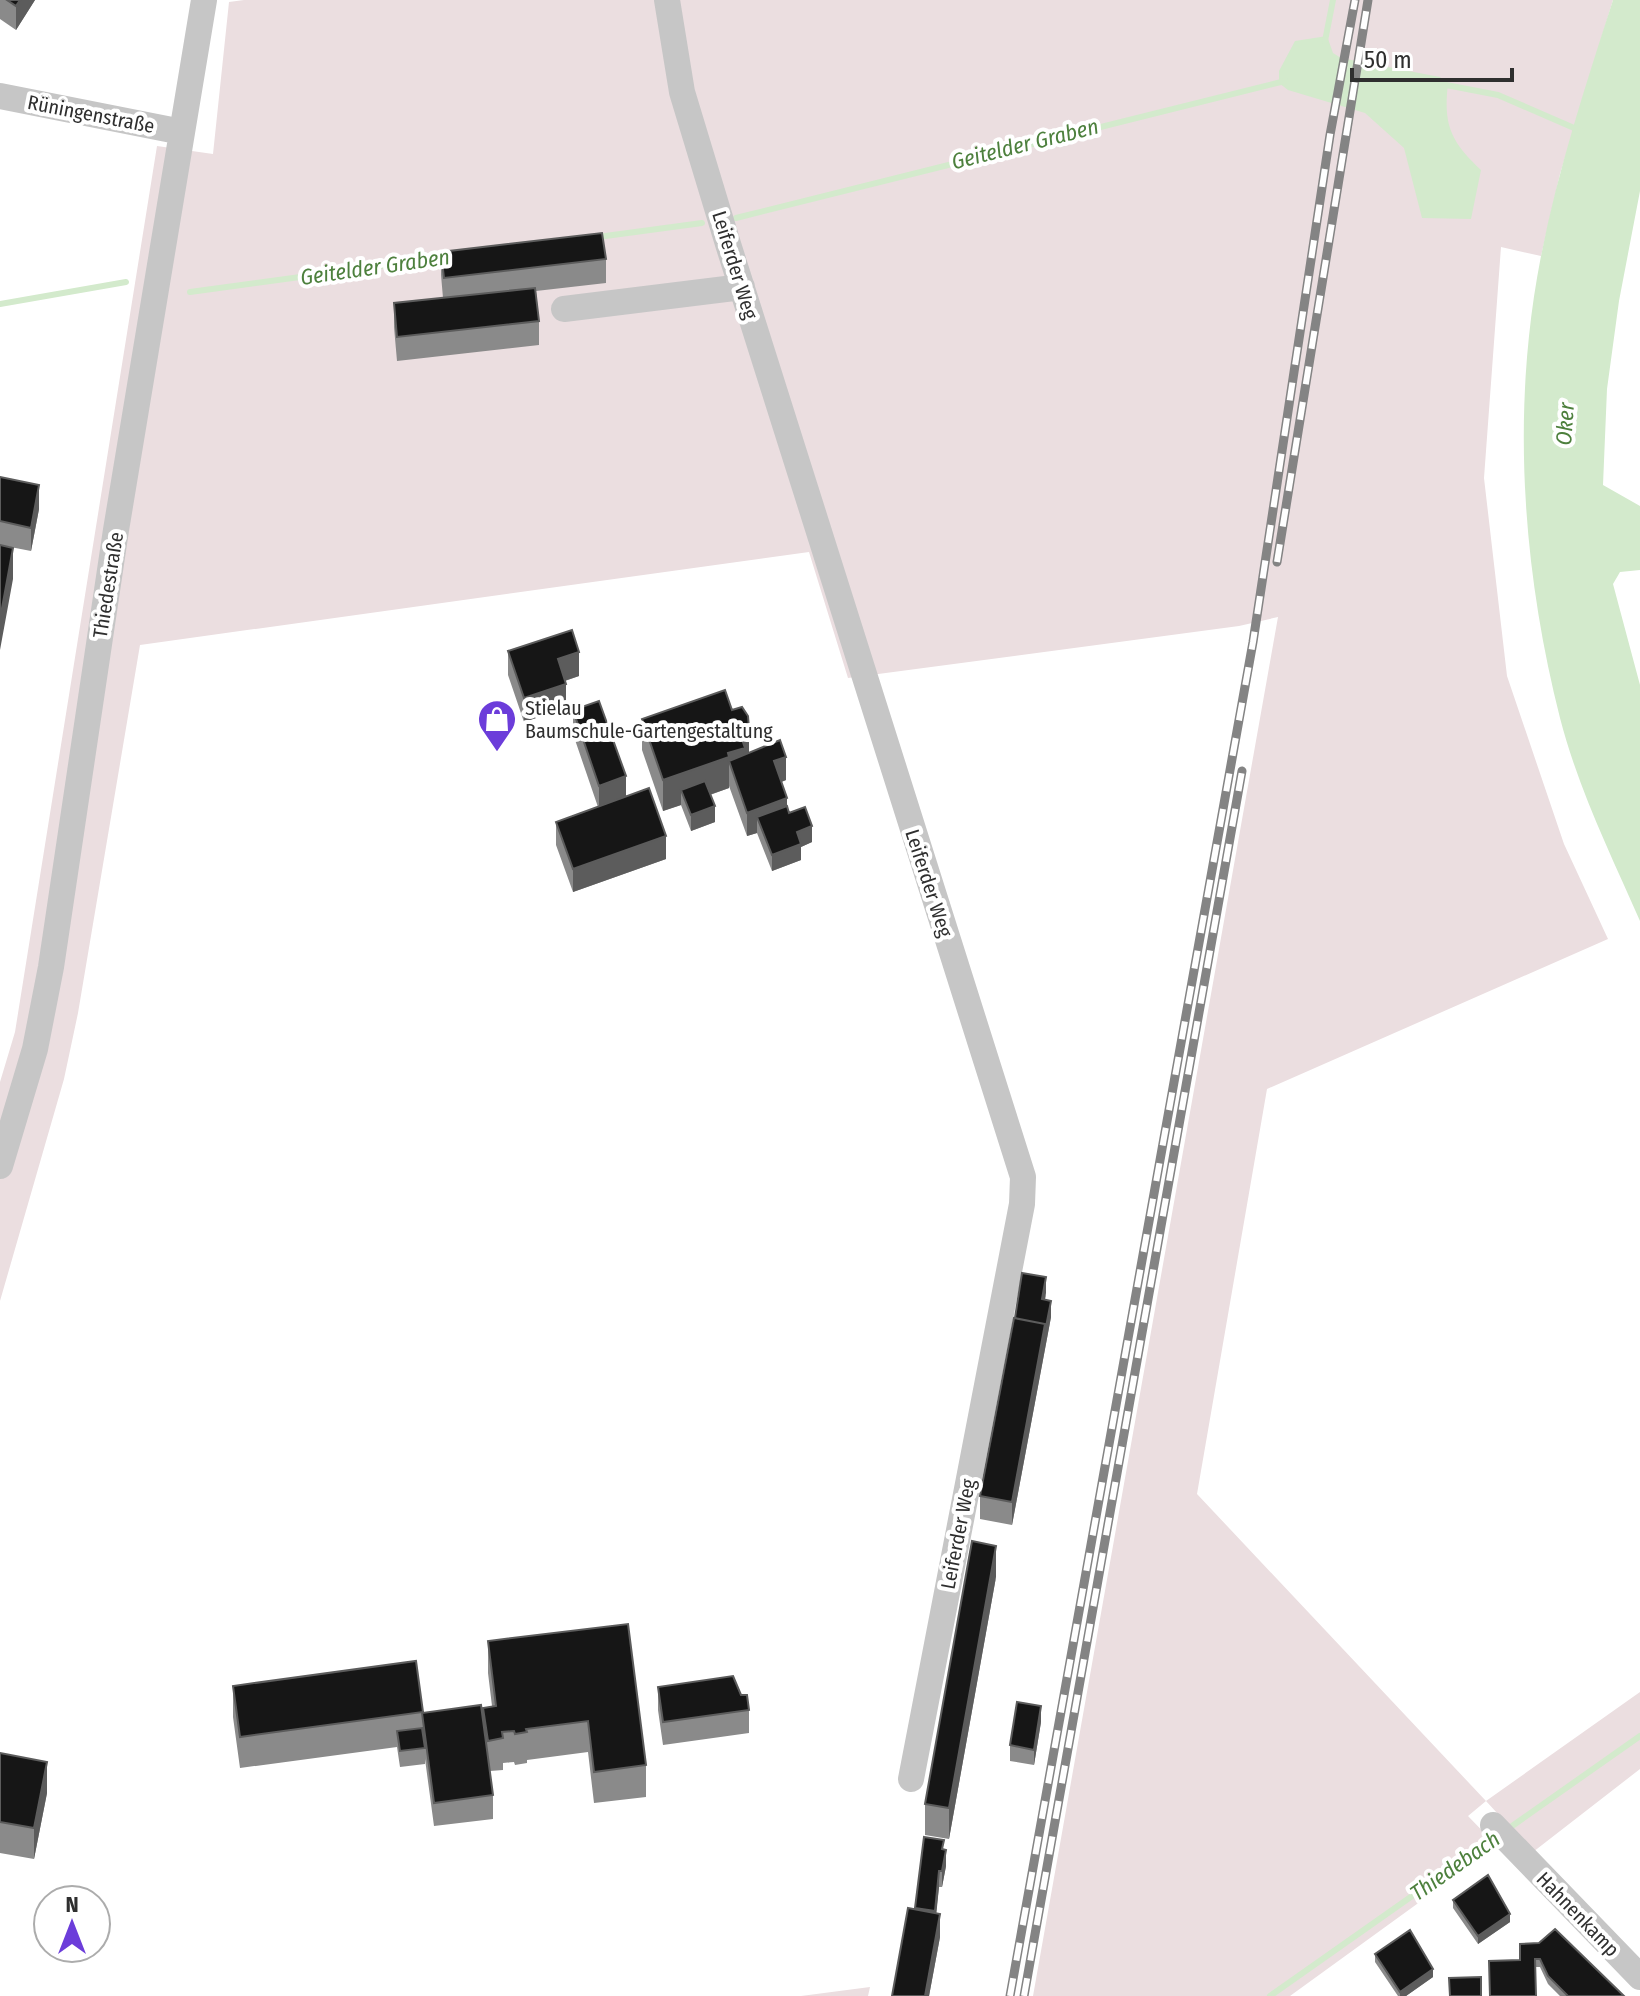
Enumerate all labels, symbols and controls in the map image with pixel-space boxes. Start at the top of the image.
scale bar [1352,32,1512,82]
text: 50 m [1364,46,1412,74]
street label: Rüningenstraße [25,90,157,138]
water label: Geitelder Graben [949,113,1101,175]
street label: Leiferder Weg [707,208,763,323]
water label: Geitelder Graben [299,243,451,291]
water label: Oker [1550,400,1580,446]
street label: Thiedestraße [88,530,128,640]
place label: Stielau Baumschule-Gartengestaltung [525,696,773,743]
shop icon: Stielau Baumschule-Gartengestaltung [476,698,518,753]
street label: Leiferder Weg [900,826,958,940]
street label: Leiferder Weg [936,1476,981,1591]
water label: Thiedebach [1405,1825,1505,1907]
street label: Hahnenkamp [1532,1867,1624,1961]
north arrow [32,1884,112,1964]
text: N [65,1891,79,1918]

